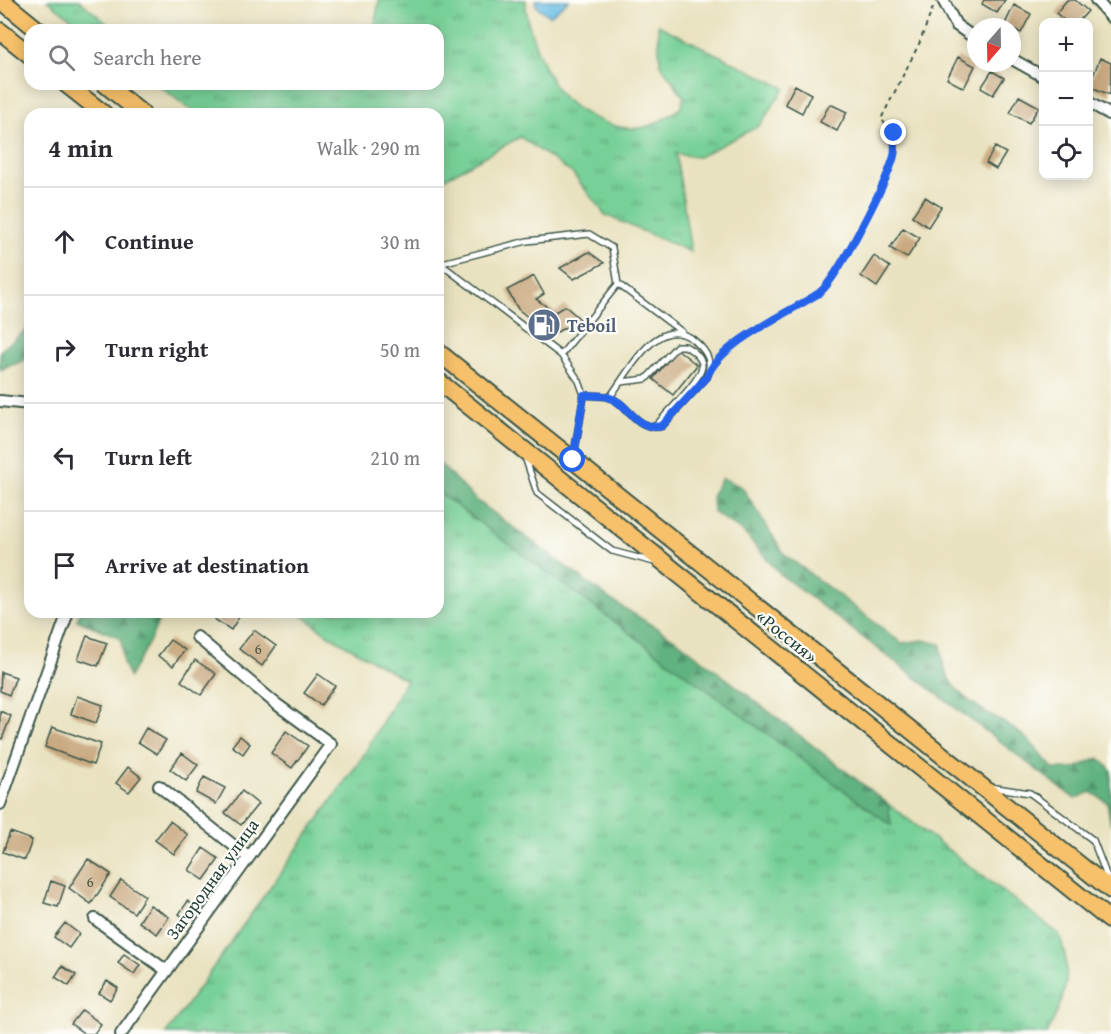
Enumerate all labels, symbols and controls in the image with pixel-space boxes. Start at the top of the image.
north arrow [967,18,1021,72]
map controls [1039,18,1093,180]
button: + [1039,18,1093,72]
search box [24,24,444,90]
icon: search [45,41,78,74]
text: Search here [93,41,202,73]
button: − [1039,72,1093,126]
route end [880,119,906,145]
button: locate [1039,126,1093,180]
text: 4 min [48,128,113,167]
text: Walk · 290 m [317,133,420,162]
icon: ahead [48,225,81,258]
text: Continue [105,225,194,257]
text: 30 m [380,227,420,256]
fuel station icon: Teboil [526,307,562,343]
place label: Teboil [567,312,617,339]
icon: right [48,333,81,366]
text: Turn right [105,333,208,365]
text: 50 m [380,335,420,364]
icon: left [48,441,81,474]
text: Turn left [105,441,192,473]
text: 210 m [370,443,420,472]
route start [559,446,585,472]
icon: arrive [48,549,81,582]
text: Arrive at destination [105,549,309,581]
street label: «Россия» [750,603,824,669]
house number: 6 [254,638,262,659]
street label: Загородная улица [159,812,266,945]
house number: 6 [86,871,94,892]

